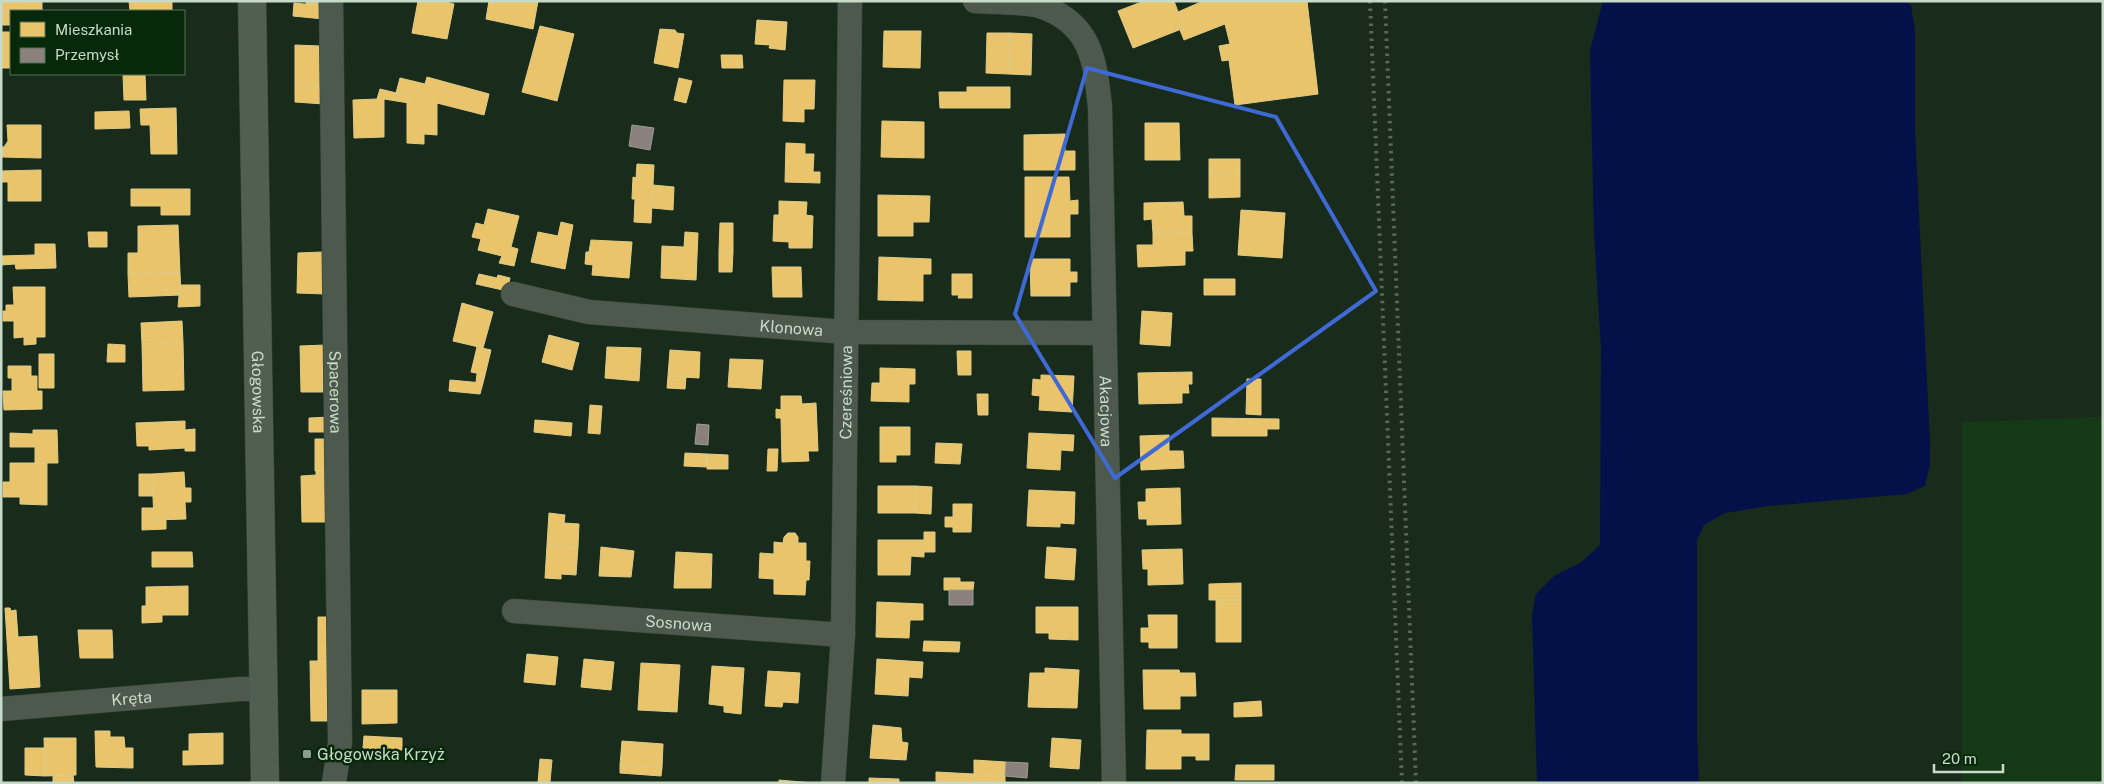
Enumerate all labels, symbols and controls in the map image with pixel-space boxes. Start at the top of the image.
legend [10,10,185,75]
text: Mieszkania [55,21,132,38]
text: Przemysł [55,46,120,63]
street label: Klonowa [759,316,824,340]
street label: Czereśniowa [836,345,856,440]
street label: Głogowska [248,350,268,433]
street label: Spacerowa [325,350,345,434]
street label: Akacjowa [1096,375,1116,447]
street label: Sosnowa [644,612,713,635]
street label: Kręta [110,687,153,710]
scale bar [1934,742,2003,774]
place label: Głogowska Krzyż [317,745,445,764]
marker: Głogowska Krzyż [301,748,313,760]
text: 20 m [1942,750,1977,767]

